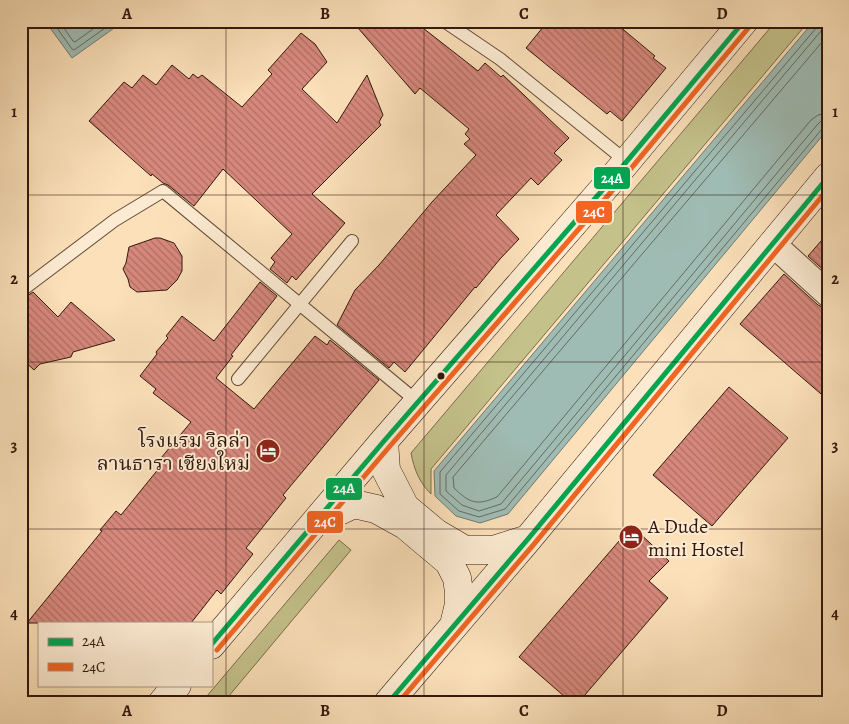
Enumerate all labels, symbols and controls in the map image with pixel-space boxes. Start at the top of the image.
text: A [121,3,133,25]
text: B [320,3,330,25]
text: C [519,3,529,25]
text: D [716,3,728,25]
text: 1 [11,101,17,123]
text: 1 [832,101,838,123]
line badge: 24A [593,166,631,190]
text: 24A [601,169,623,188]
line badge: 24C [575,200,613,224]
text: 24C [583,203,605,222]
text: 2 [10,268,18,290]
text: 2 [831,268,839,290]
unlabelled marker [436,371,446,381]
place label: โรงแรม วิลล่า ลานธารา เชียงใหม่ [97,426,250,477]
text: 3 [11,435,18,457]
text: 3 [832,435,839,457]
hotel icon: โรงแรม วิลล่า ลานธารา เชียงใหม่ [255,438,281,464]
line badge: 24A [325,477,363,501]
text: 24A [333,479,355,498]
line badge: 24C [306,510,344,534]
text: 24C [314,513,336,532]
place label: A Dude mini Hostel [647,513,744,563]
hotel icon: A Dude mini Hostel [618,524,644,550]
text: 4 [10,603,18,625]
text: 4 [831,603,839,625]
legend [38,622,212,686]
text: 24A [82,631,105,651]
text: 24C [82,657,105,677]
text: A [121,700,133,722]
text: B [320,700,330,722]
text: C [519,700,529,722]
text: D [716,700,728,722]

